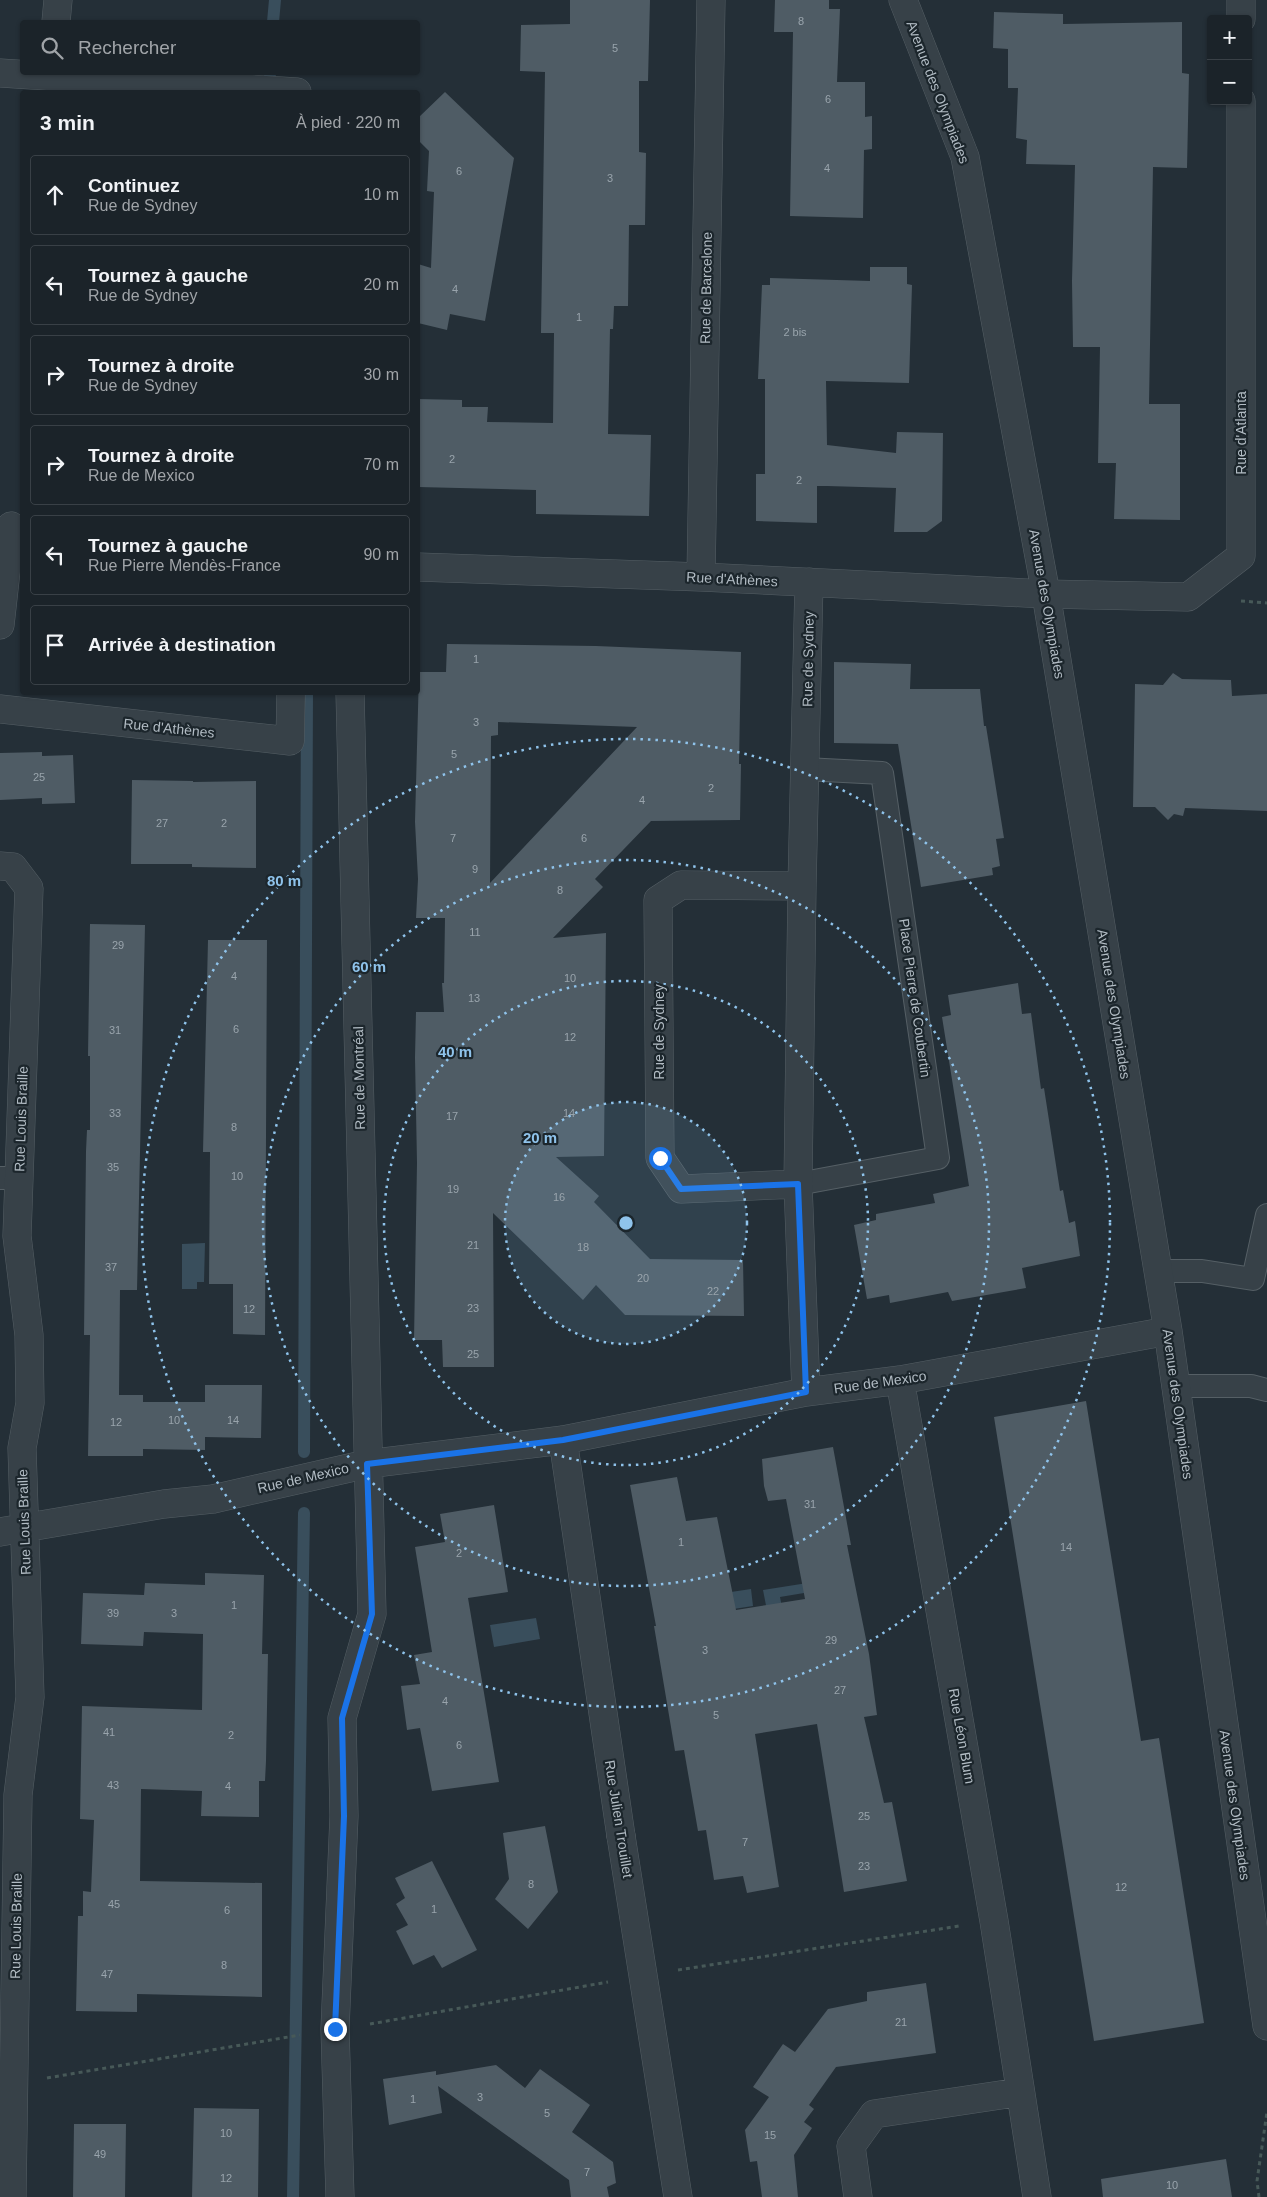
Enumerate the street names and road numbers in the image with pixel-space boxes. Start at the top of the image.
street label: Avenue des Olympiades [903,18,973,166]
street label: Rue de Barcelone [697,232,715,344]
street label: Rue d'Atlanta [1233,391,1249,475]
street label: Avenue des Olympiades [1026,528,1068,680]
street label: Rue d'Athènes [686,569,778,589]
street label: Rue de Sydney [799,611,817,707]
street label: Rue d'Athènes [123,715,215,741]
street label: Place Pierre de Coubertin [896,918,934,1078]
street label: Avenue des Olympiades [1094,928,1134,1080]
street label: Rue de Sydney [651,984,667,1080]
street label: Rue de Montréal [350,1026,368,1130]
street label: Rue Louis Braille [11,1066,31,1172]
street label: Avenue des Olympiades [1160,1328,1196,1480]
street label: Rue de Mexico [833,1368,928,1396]
street label: Rue de Mexico [256,1460,350,1496]
street label: Rue Louis Braille [14,1469,34,1575]
street label: Rue Léon Blum [946,1687,978,1785]
street label: Avenue des Olympiades [1217,1729,1253,1881]
street label: Rue Julien Trouillet [602,1759,636,1879]
street label: Rue Louis Braille [7,1873,25,1979]

